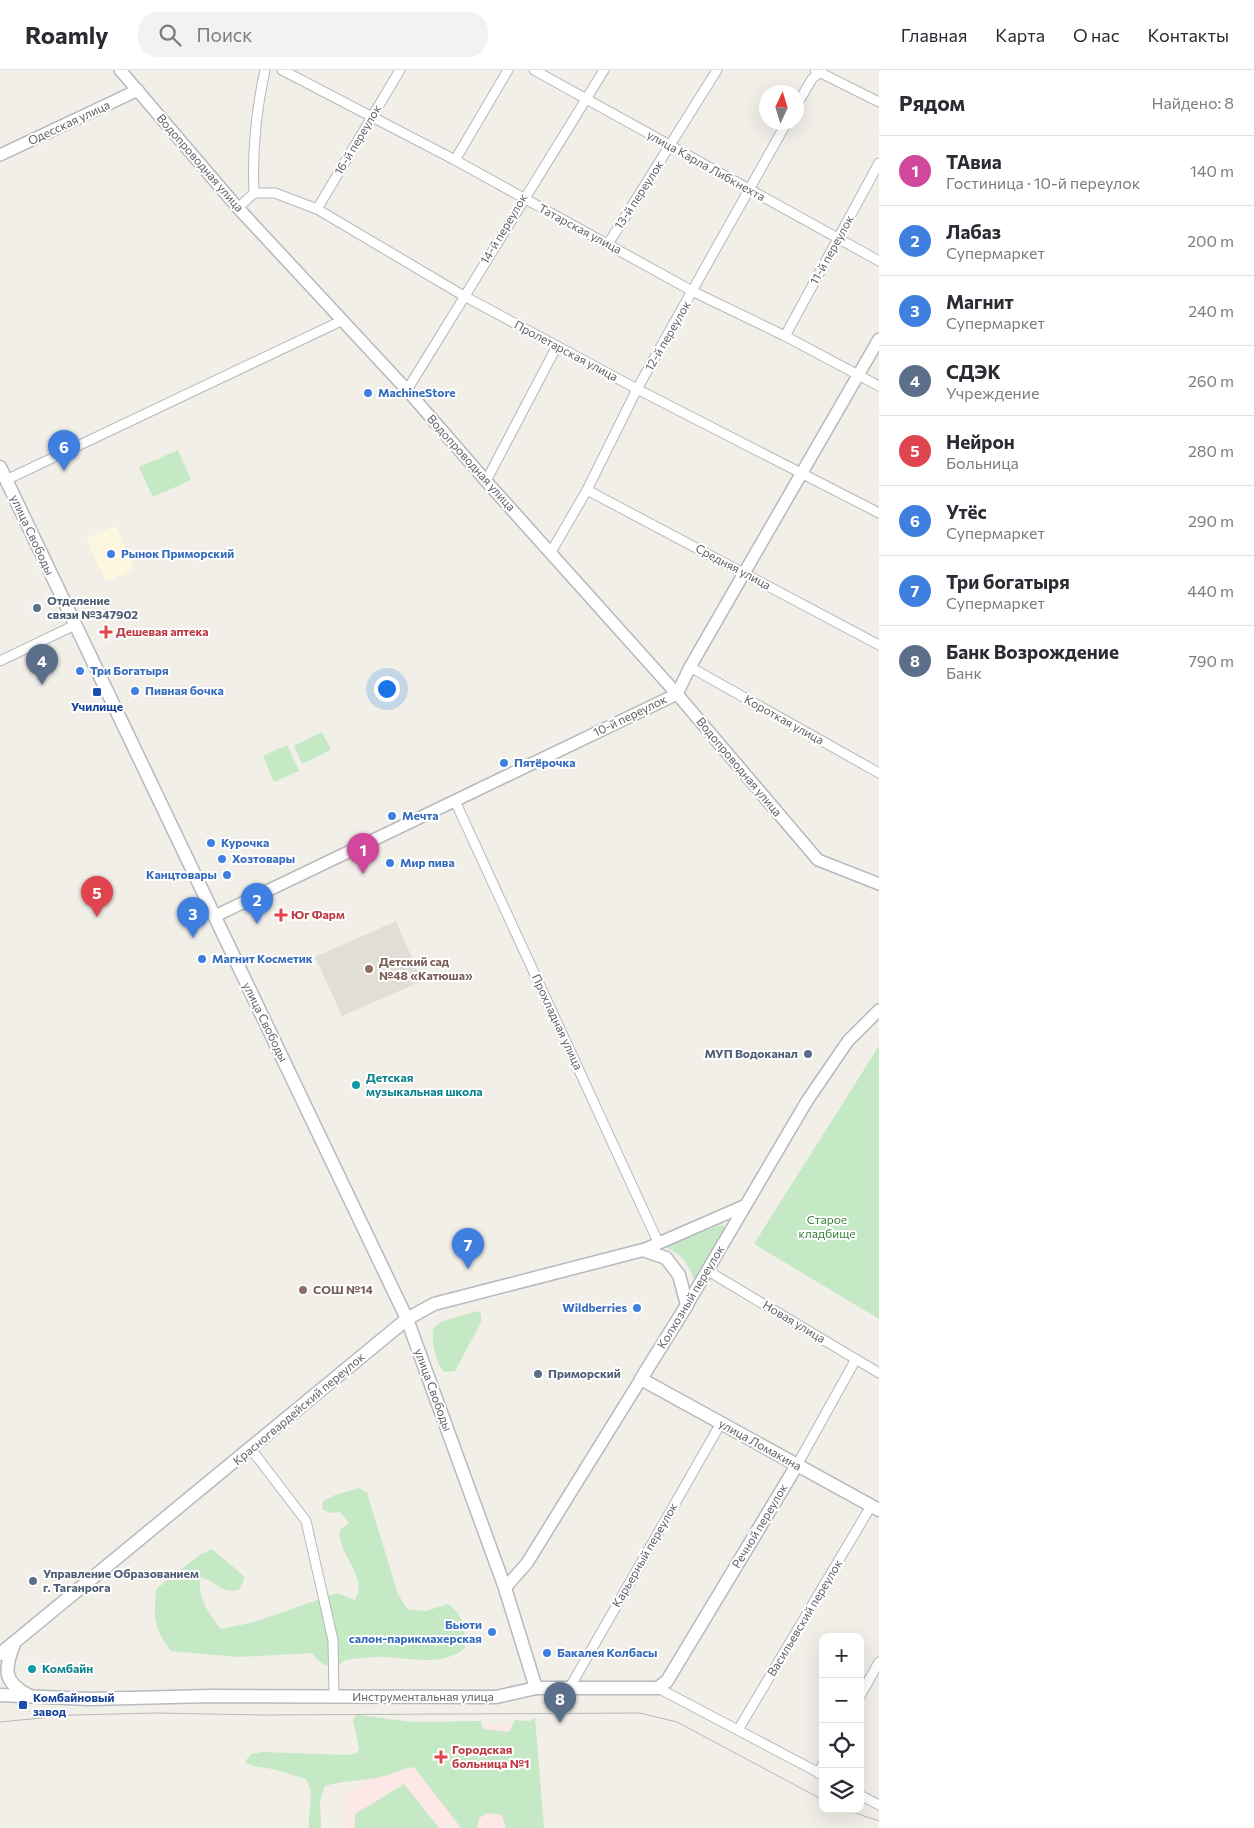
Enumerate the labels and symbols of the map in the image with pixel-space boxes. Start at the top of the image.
north arrow [759,85,804,130]
street label: Одесская улица [25,97,112,147]
street label: 16-й переулок [331,101,384,177]
street label: Водопроводная улица [154,111,247,214]
street label: улица Карла Либкнехта [645,127,768,203]
street label: 13-й переулок [611,157,666,231]
street label: 14-й переулок [477,190,530,266]
street label: Татарская улица [537,200,624,256]
street label: 11-й переулок [806,212,856,287]
street label: 12-й переулок [641,297,693,373]
street label: Пролетарская улица [512,317,621,383]
place label: MachineStore [378,385,456,399]
marker: MachineStore [362,387,374,399]
street label: Водопроводная улица [425,411,519,513]
pin: 6 [48,430,80,471]
street label: улица Свободы [8,492,58,577]
street label: Средняя улица [693,540,773,592]
place label: Рынок Приморский [121,546,234,560]
marker: Рынок Приморский [105,548,117,560]
place label: Отделение связи №347902 [47,593,138,621]
marker: Отделение связи №347902 [31,602,43,614]
place label: Дешевая аптека [116,624,209,638]
marker: Дешевая аптека [100,626,112,638]
pin: 4 [26,644,58,685]
place label: Три Богатыря [90,663,169,677]
marker: Три Богатыря [74,665,86,677]
your location [374,676,400,702]
place label: Пивная бочка [145,683,224,697]
marker: Пивная бочка [129,685,141,697]
marker: Училище [91,686,103,698]
street label: 10-й переулок [591,691,669,739]
street label: Короткая улица [742,692,827,747]
place label: Училище [71,699,123,713]
street label: Водопроводная улица [694,714,785,819]
place label: Пятёрочка [514,755,576,769]
marker: Пятёрочка [498,757,510,769]
place label: Мечта [402,808,438,822]
marker: Мечта [386,810,398,822]
pin: 1 [347,833,379,874]
place label: Курочка [221,835,269,849]
marker: Курочка [205,837,217,849]
place label: Хозтовары [232,851,295,865]
marker: Хозтовары [216,853,228,865]
place label: Мир пива [400,855,455,869]
marker: Мир пива [384,857,396,869]
place label: Канцтовары [146,867,217,881]
marker: Канцтовары [221,869,233,881]
pin: 5 [81,876,113,917]
pin: 2 [241,883,273,924]
pin: 3 [177,897,209,938]
place label: Юг Фарм [291,907,345,921]
marker: Юг Фарм [275,909,287,921]
place label: Магнит Косметик [212,951,313,965]
marker: Магнит Косметик [196,953,208,965]
place label: Детский сад №48 «Катюша» [379,954,473,982]
marker: Детский сад №48 «Катюша» [363,963,375,975]
street label: Прохладная улица [530,972,586,1072]
street label: улица Свободы [241,979,291,1064]
place label: МУП Водоканал [704,1046,798,1060]
marker: МУП Водоканал [802,1048,814,1060]
place label: Детская музыкальная школа [366,1070,483,1098]
marker: Детская музыкальная школа [350,1079,362,1091]
park label: Старое кладбище [798,1212,856,1240]
pin: 7 [452,1228,484,1269]
street label: Колхозный переулок [654,1242,727,1351]
place label: СОШ №14 [313,1282,374,1296]
marker: СОШ №14 [297,1284,309,1296]
street label: Новая улица [761,1297,828,1345]
place label: Wildberries [562,1300,627,1314]
marker: Wildberries [631,1302,643,1314]
street label: улица Свободы [412,1346,455,1433]
street label: Красногвардейский переулок [230,1349,367,1467]
place label: Приморский [548,1366,621,1380]
marker: Приморский [532,1368,544,1380]
street label: улица Ломакина [717,1416,804,1473]
street label: Речной переулок [728,1480,790,1570]
street label: Карьерный переулок [609,1499,680,1609]
street label: Васильевский переулок [764,1556,845,1678]
place label: Управление Образованием г. Таганрога [43,1566,199,1594]
marker: Управление Образованием г. Таганрога [27,1575,39,1587]
place label: Бьюти салон-парикмахерская [349,1617,482,1645]
marker: Бьюти салон-парикмахерская [486,1626,498,1638]
place label: Бакалея Колбасы [557,1645,657,1659]
marker: Бакалея Колбасы [541,1647,553,1659]
place label: Комбайн [42,1661,93,1675]
marker: Комбайн [26,1663,38,1675]
pin: 8 [544,1682,576,1723]
street label: Инструментальная улица [352,1689,494,1703]
place label: Комбайновый завод [33,1690,114,1718]
marker: Комбайновый завод [17,1699,29,1711]
place label: Городская больница №1 [452,1742,529,1770]
marker: Городская больница №1 [434,1750,448,1764]

